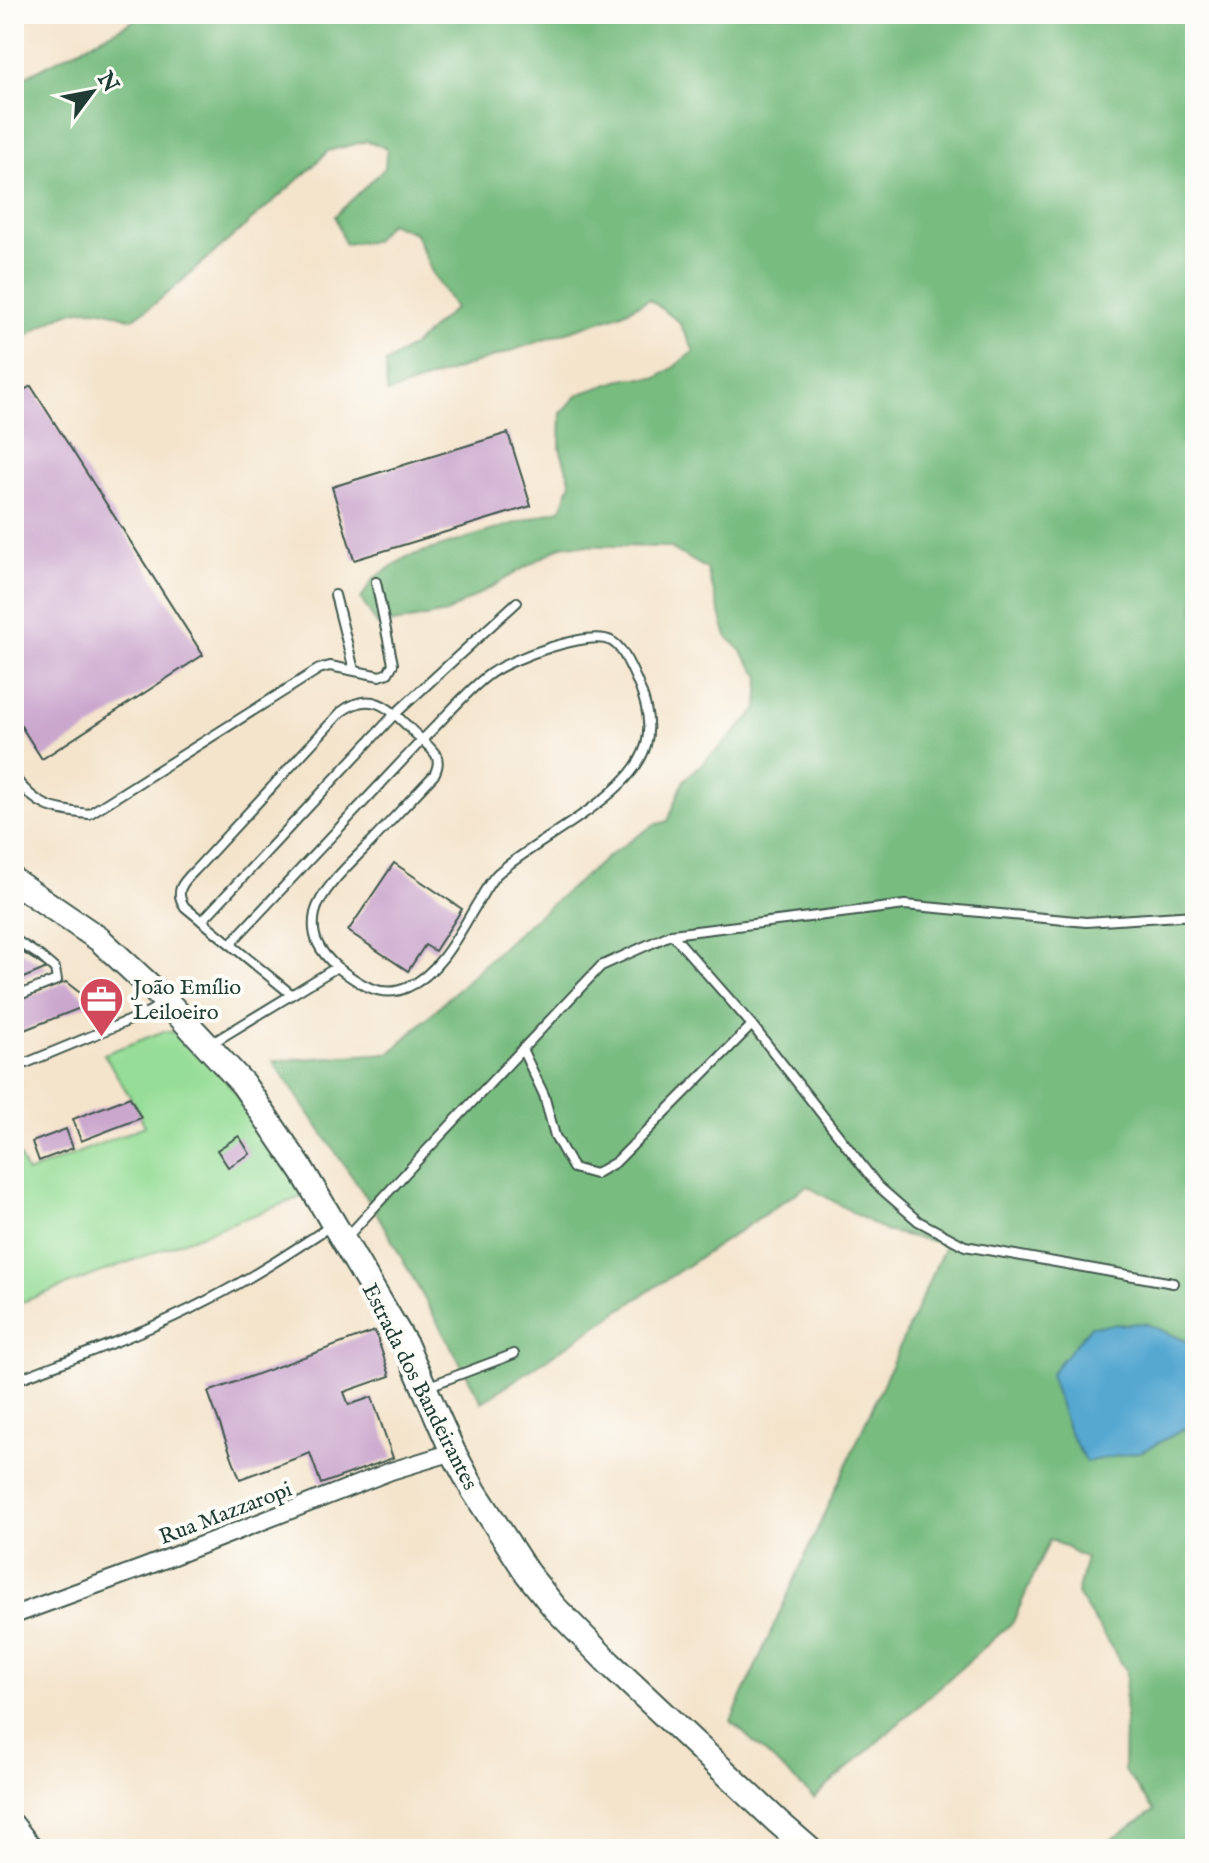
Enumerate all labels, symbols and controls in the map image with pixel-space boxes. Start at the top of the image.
north arrow [52,52,132,132]
text: N [90,66,124,98]
place label: João Emílio Leiloeiro [130,974,241,1027]
office icon: João Emílio Leiloeiro [78,975,126,1038]
street label: Estrada dos Bandeirantes [355,1279,484,1495]
street label: Rua Mazzaropi [155,1476,296,1552]

